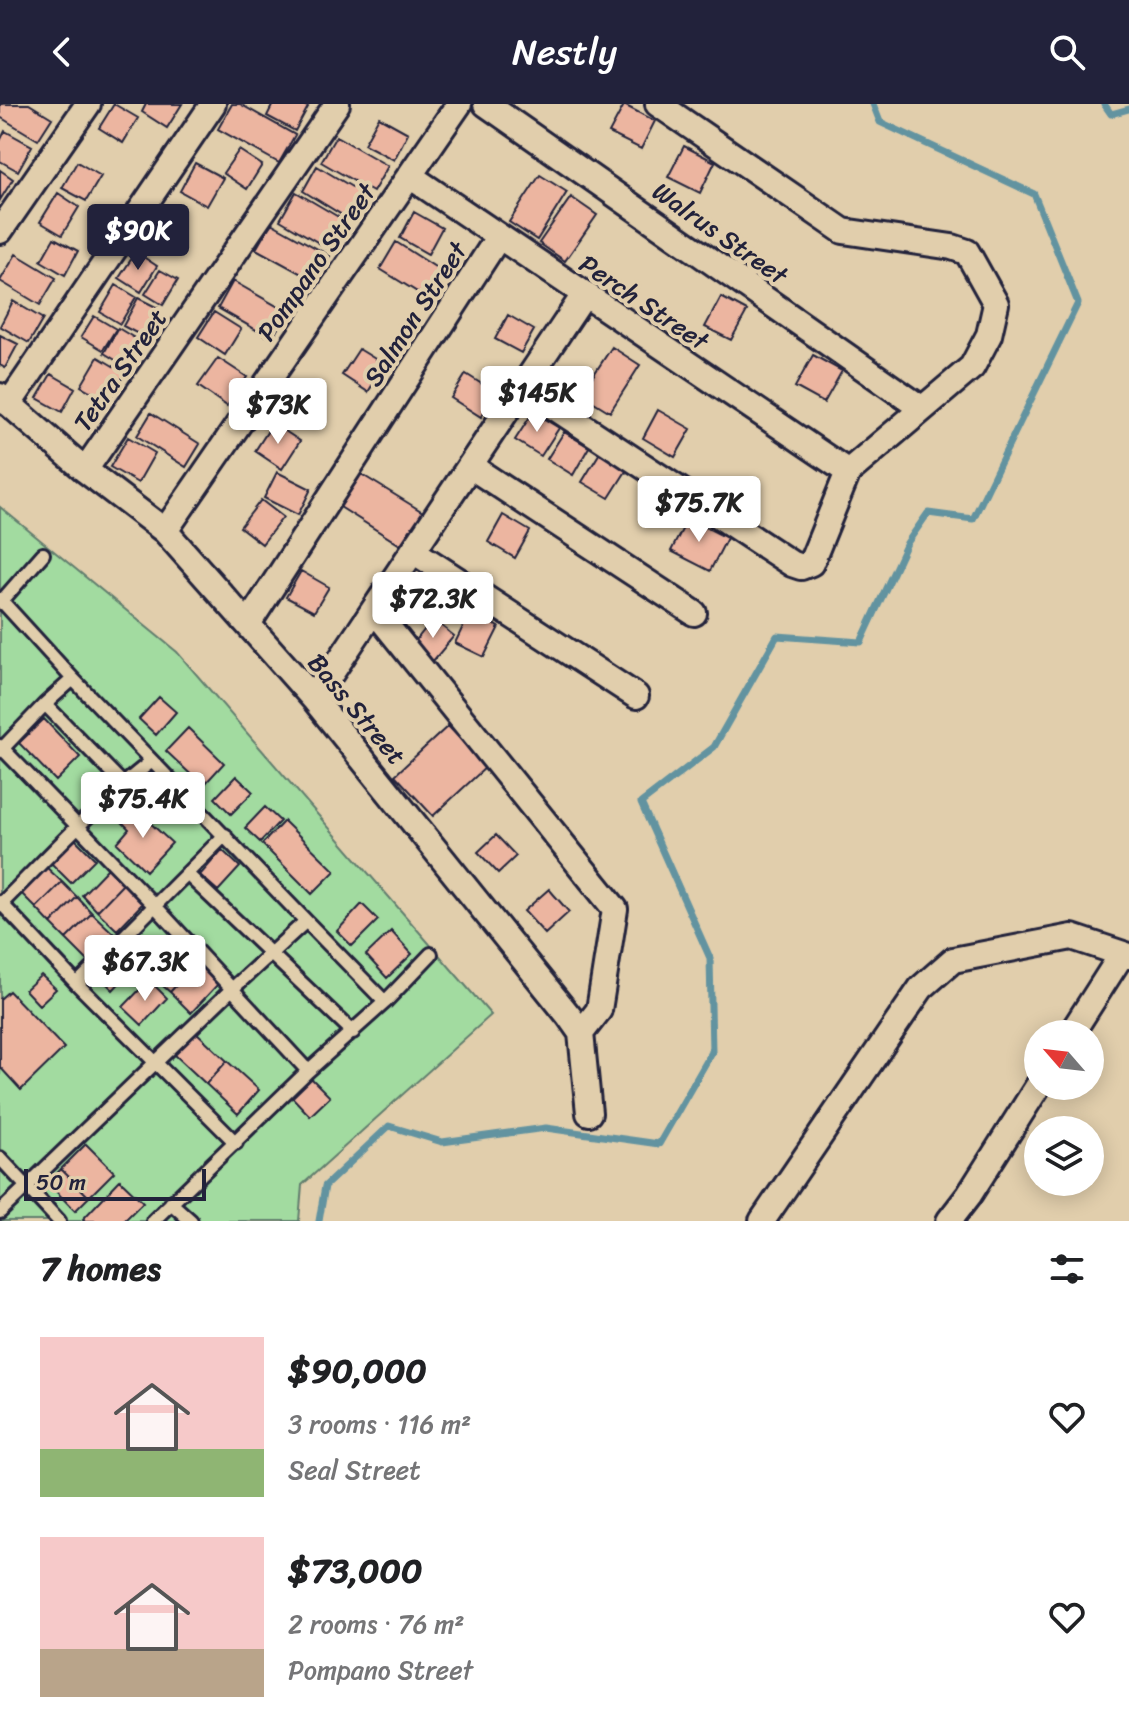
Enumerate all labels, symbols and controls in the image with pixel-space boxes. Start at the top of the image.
text: Nestly [512,20,617,84]
icon: back [40,30,84,74]
icon: search [1045,30,1089,74]
street label: Walrus Street [642,169,799,298]
street label: Pompano Street [244,172,389,351]
pin: $90K [91,204,185,272]
text: $90K [105,207,171,253]
street label: Salmon Street [351,231,480,396]
street label: Perch Street [569,241,720,363]
street label: Tetra Street [60,299,180,441]
pin: $145K [481,366,593,434]
text: $145K [499,369,575,415]
pin: $73K [231,378,325,446]
text: $73K [247,381,309,427]
pin: $75.7K [634,476,764,544]
text: $75.7K [656,479,742,525]
pin: $72.3K [368,572,498,640]
text: $72.3K [390,575,476,621]
street label: Bass Street [296,642,418,776]
pin: $75.4K [78,772,208,840]
text: $75.4K [99,775,187,821]
pin: $67.3K [80,935,210,1003]
text: $67.3K [102,938,188,984]
north arrow [1024,1020,1104,1100]
map controls [1024,1020,1104,1196]
button: layers [1024,1116,1104,1196]
text: 50 m [36,1163,86,1202]
scale bar [24,1165,206,1201]
text: 7 homes [40,1239,161,1299]
icon: filters [1045,1247,1089,1291]
text: $90,000 [288,1341,427,1401]
icon: home [104,1369,200,1465]
icon: heart [1045,1395,1089,1439]
text: 3 rooms · 116 m² [288,1401,471,1447]
text: Seal Street [288,1447,421,1493]
text: $73,000 [288,1541,423,1601]
icon: home [104,1569,200,1665]
icon: heart [1045,1595,1089,1639]
text: 2 rooms · 76 m² [288,1601,465,1647]
text: Pompano Street [288,1647,473,1693]

